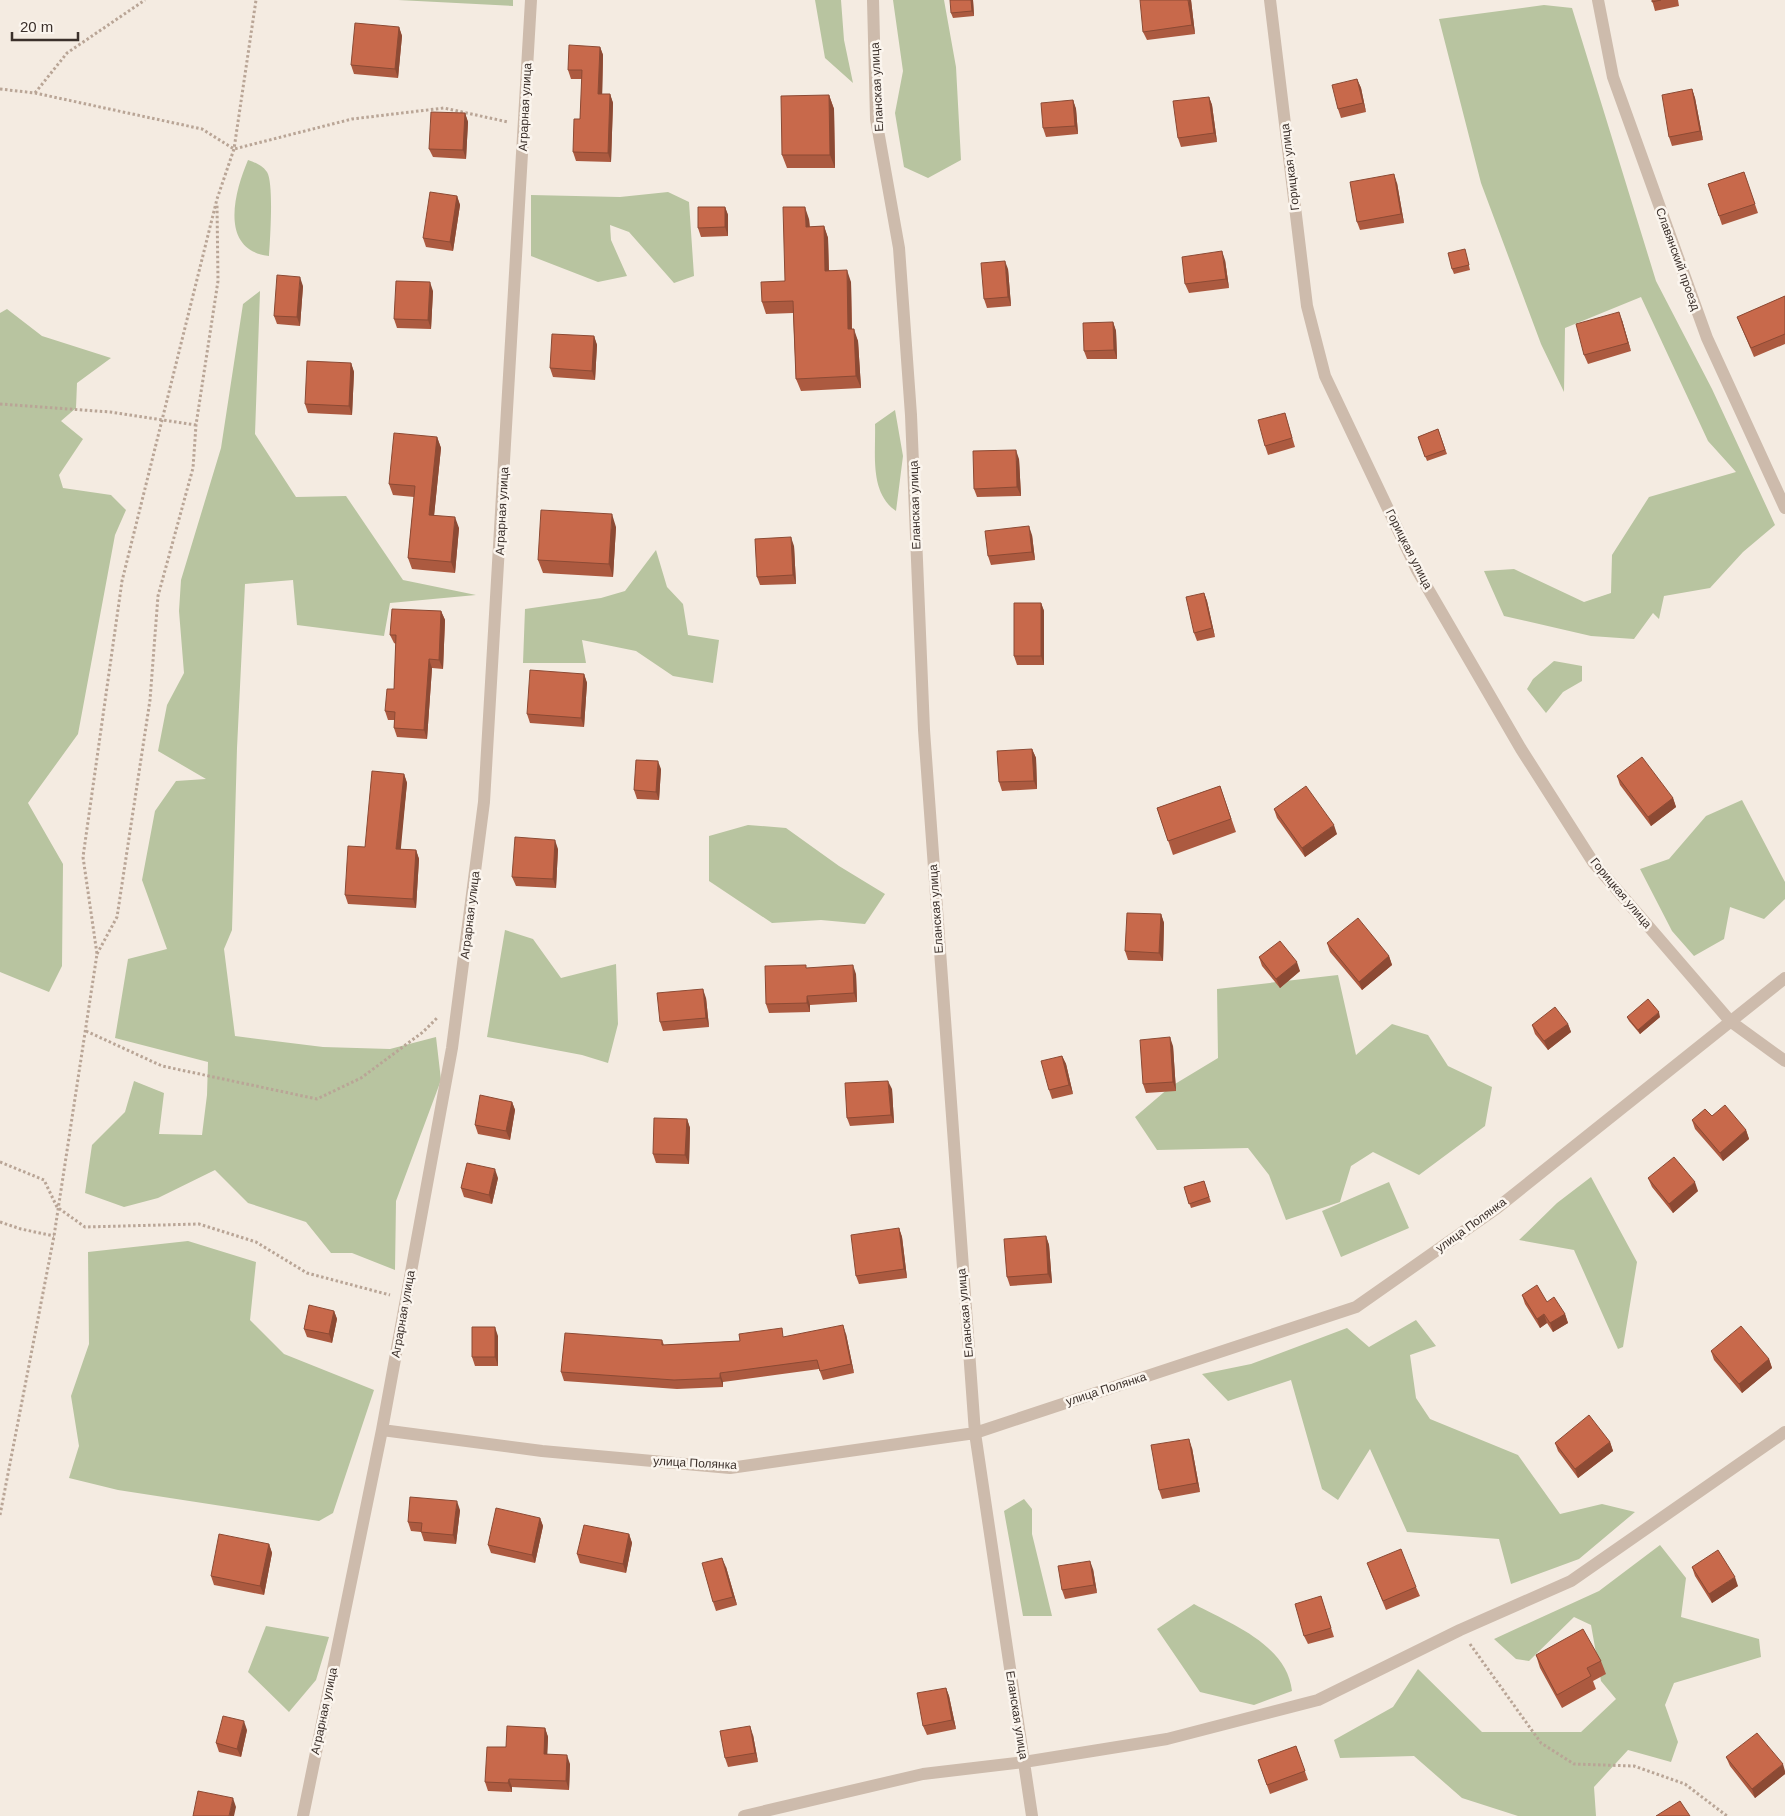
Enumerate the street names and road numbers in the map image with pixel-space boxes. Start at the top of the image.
street label: Еланская улица [868,42,886,132]
street label: Аграрная улица [516,62,534,152]
street label: Горицкая улица [1278,122,1302,211]
street label: Славянский проезд [1653,206,1703,312]
street label: Еланская улица [906,460,924,550]
street label: Аграрная улица [493,466,511,556]
street label: Горицкая улица [1383,507,1435,592]
street label: Горицкая улица [1587,855,1655,931]
street label: Еланская улица [926,864,946,954]
street label: Аграрная улица [458,870,482,960]
street label: улица Полянка [1433,1195,1509,1255]
street label: Еланская улица [954,1268,976,1358]
street label: Аграрная улица [388,1269,418,1359]
street label: улица Полянка [1064,1369,1148,1409]
street label: улица Полянка [653,1454,737,1472]
street label: Аграрная улица [308,1666,340,1756]
street label: Еланская улица [1003,1670,1031,1761]

